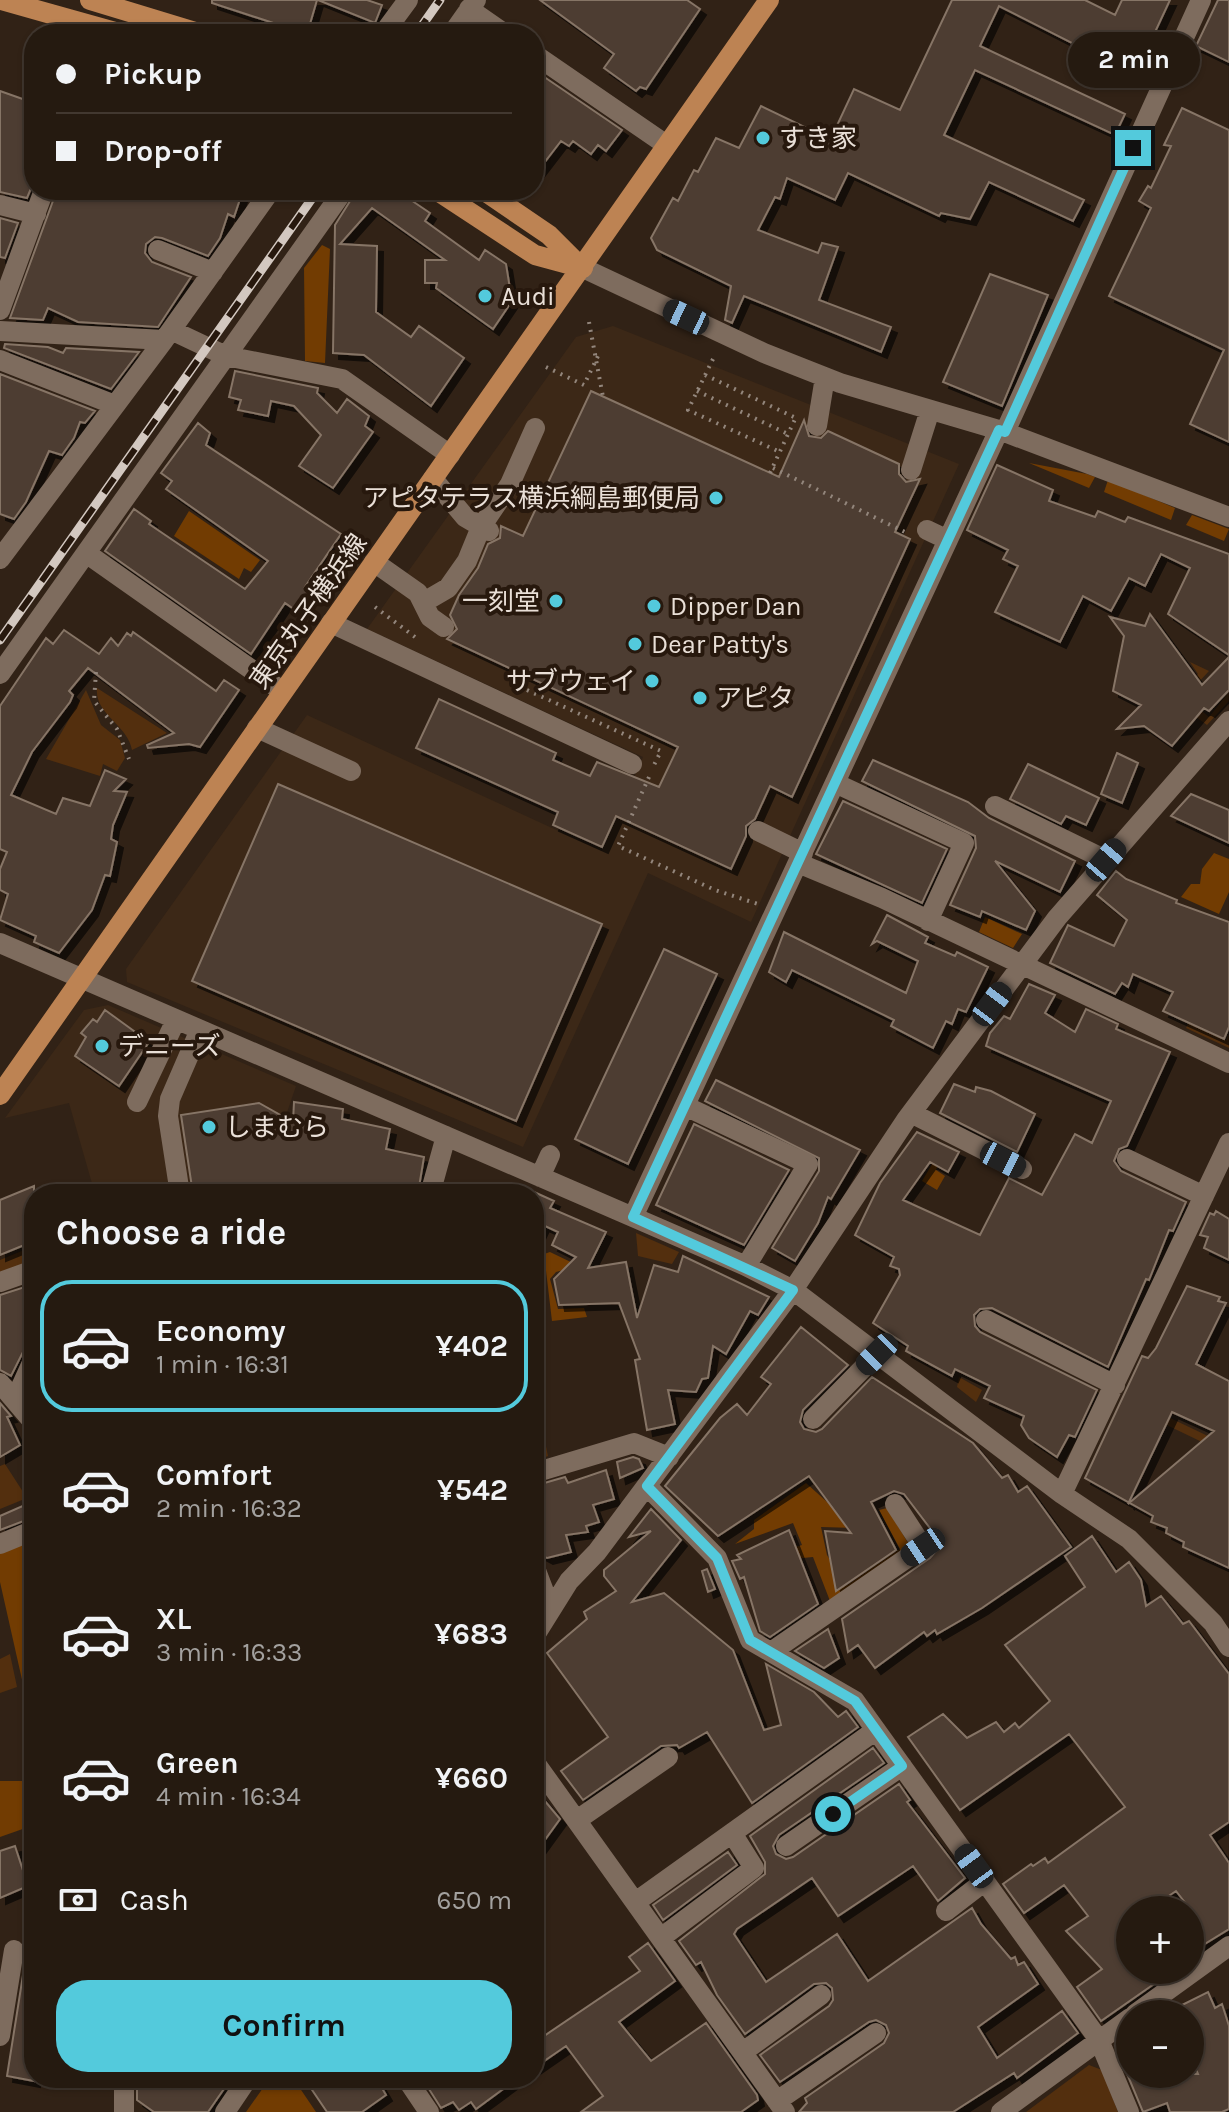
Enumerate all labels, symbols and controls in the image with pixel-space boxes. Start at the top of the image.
callout: 2 min [1067,32,1199,88]
text: 2 min [1098,44,1170,75]
text: Pickup [104,56,202,92]
place label: すき家 [779,123,857,154]
marker: すき家 [754,129,772,147]
route end [1115,130,1151,166]
text: Drop-off [104,133,222,169]
place label: Audi [501,281,555,312]
marker: Audi [476,287,494,305]
car [659,296,713,338]
place label: アピタテラス横浜綱島郵便局 [363,483,700,514]
marker: アピタテラス横浜綱島郵便局 [707,489,725,507]
street label: 東京丸子横浜線 [244,528,373,695]
place label: 一刻堂 [462,586,540,617]
place label: Dipper Dan [670,591,801,622]
marker: 一刻堂 [547,592,565,610]
marker: Dipper Dan [645,597,663,615]
place label: Dear Patty's [651,629,789,660]
marker: Dear Patty's [626,635,644,653]
place label: サブウェイ [506,666,636,697]
marker: サブウェイ [643,672,661,690]
place label: アピタ [716,683,794,714]
marker: アピタ [691,689,709,707]
car [1081,834,1131,886]
car [968,978,1016,1030]
place label: デニーズ [118,1031,221,1062]
marker: デニーズ [93,1037,111,1055]
place label: しまむら [225,1112,329,1143]
marker: しまむら [200,1118,218,1136]
car [976,1138,1030,1182]
text: Choose a ride [56,1211,286,1253]
icon: car [60,1310,132,1382]
text: Economy [156,1313,286,1349]
text: ¥402 [435,1328,508,1364]
car [852,1329,902,1379]
text: 1 min · 16:31 [156,1349,289,1380]
icon: car [60,1454,132,1526]
text: Comfort [156,1457,272,1493]
text: ¥542 [437,1472,508,1508]
text: 2 min · 16:32 [156,1493,302,1524]
car [896,1524,950,1570]
icon: car [60,1598,132,1670]
text: XL [156,1601,191,1637]
text: ¥683 [434,1616,508,1652]
text: 3 min · 16:33 [156,1637,302,1668]
icon: car [60,1742,132,1814]
text: Green [156,1745,239,1781]
text: ¥660 [435,1760,508,1796]
text: 4 min · 16:34 [156,1781,301,1812]
route start [815,1796,851,1832]
car [950,1840,998,1892]
icon: cash [56,1878,100,1922]
text: Cash [120,1882,189,1918]
text: 650 m [437,1885,512,1916]
map controls [1116,1896,1204,2088]
button: + [1116,1896,1204,1984]
button: Confirm [56,1980,512,2072]
button: − [1116,2000,1204,2088]

